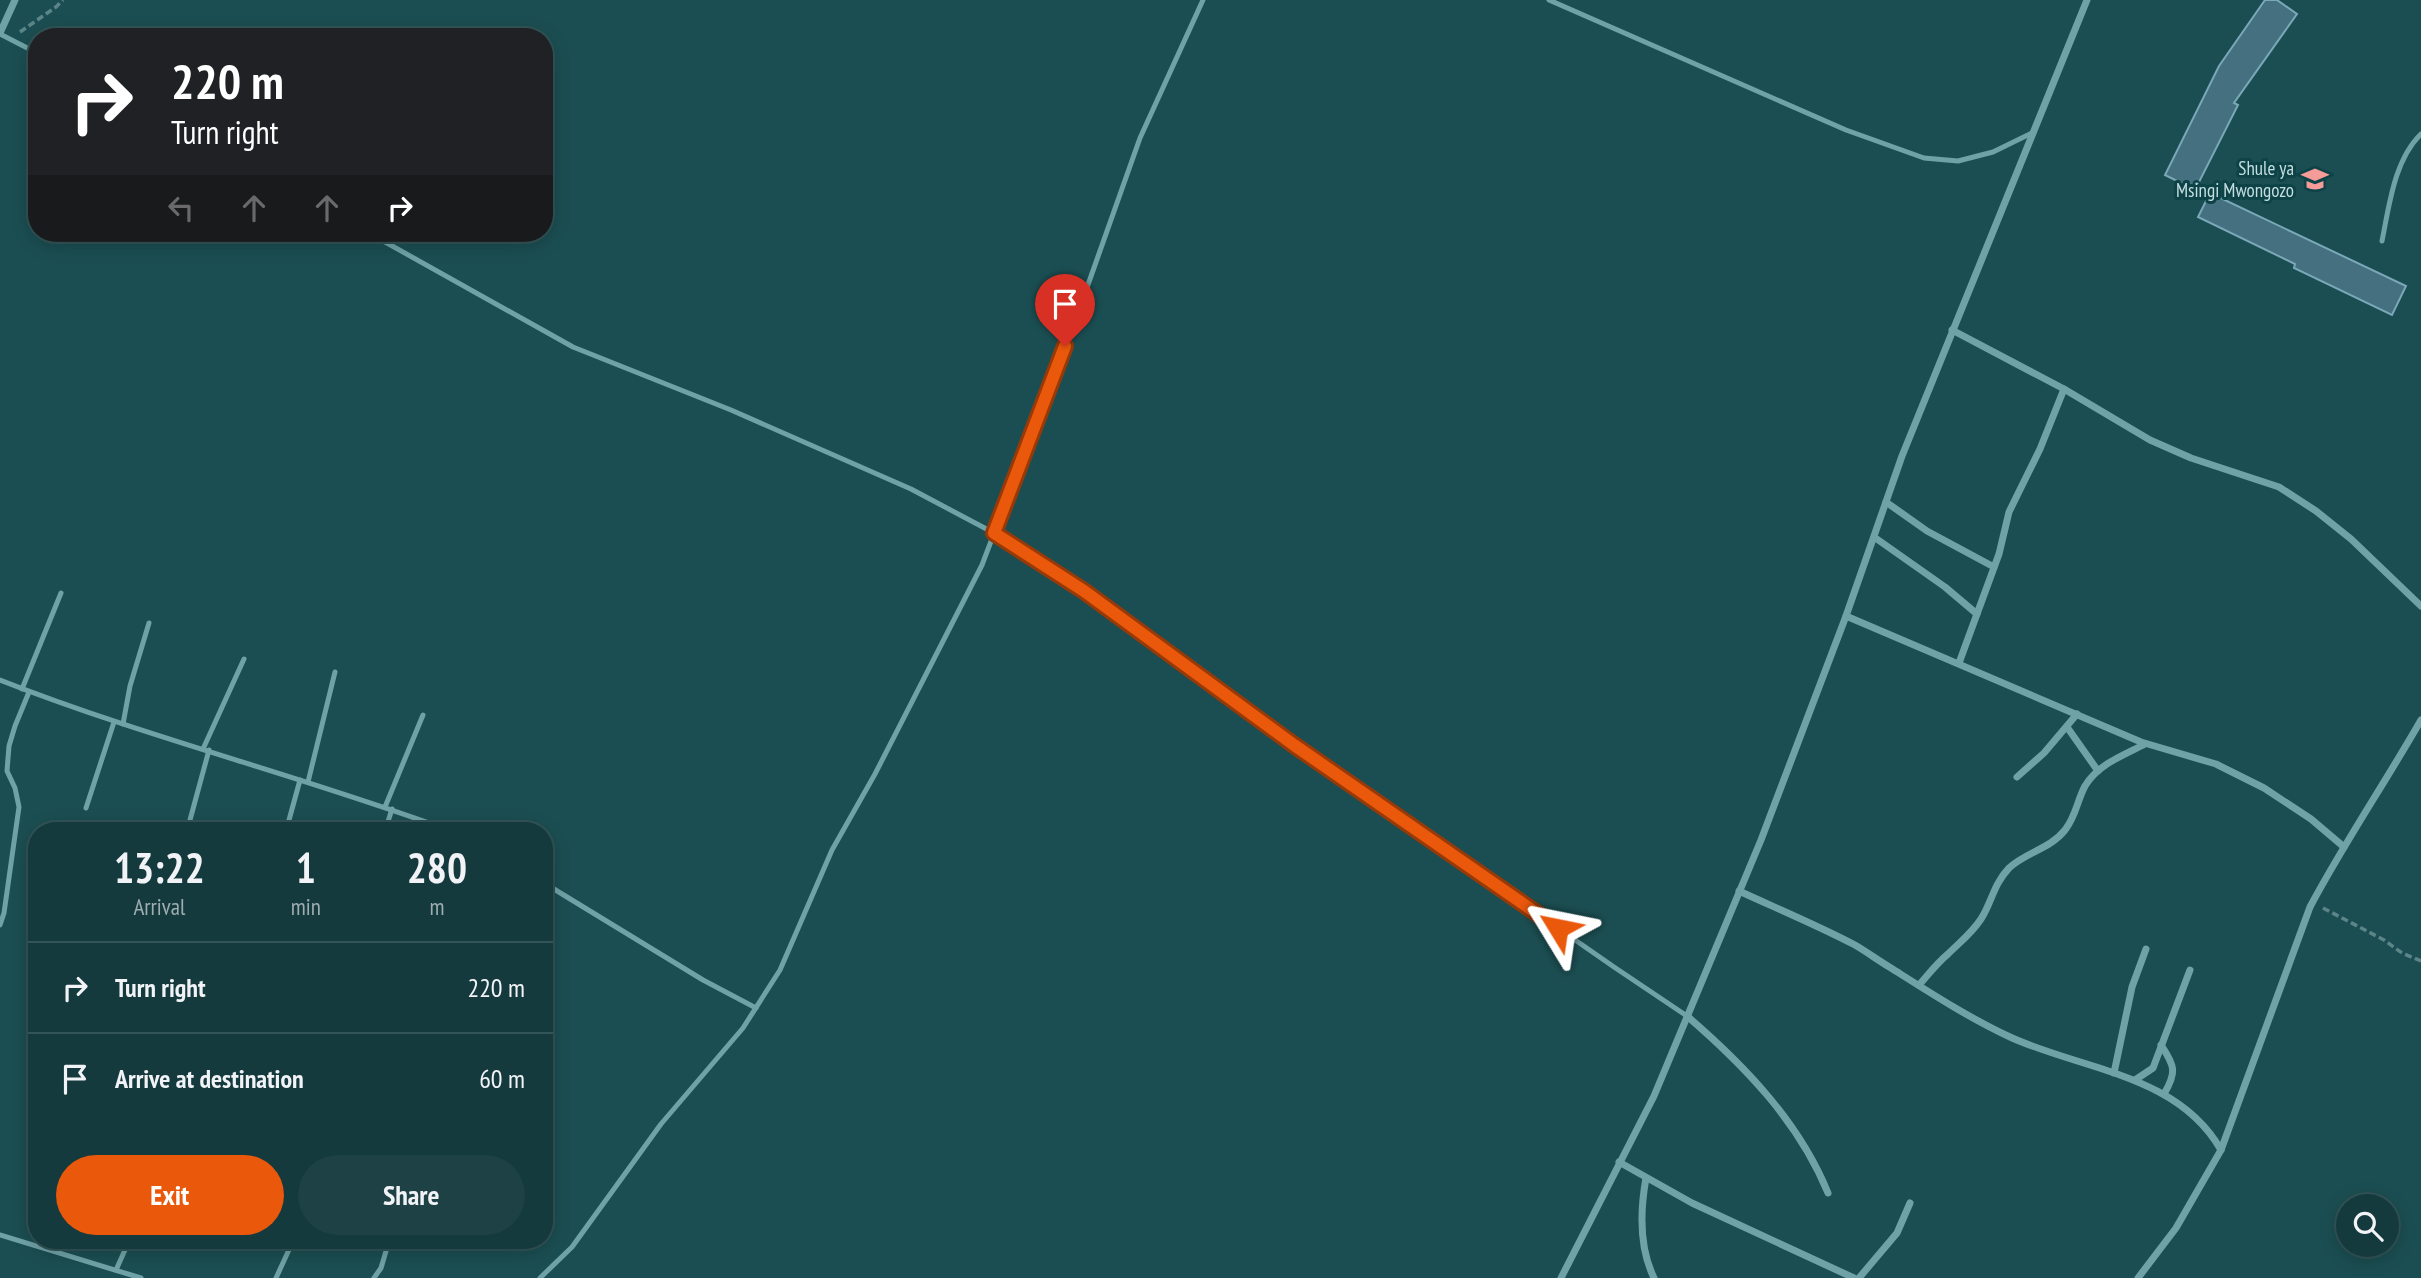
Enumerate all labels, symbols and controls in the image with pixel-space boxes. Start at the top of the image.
text: 220 m [171,49,284,113]
icon: right [56,56,147,147]
text: Turn right [171,111,279,153]
place label: Shule ya Msingi Mwongozo [2176,156,2294,202]
school or university icon: Shule ya Msingi Mwongozo [2300,164,2330,194]
icon: left [162,189,200,227]
icon: ahead [235,189,273,227]
icon: ahead [308,189,346,227]
icon: right [381,189,419,227]
pin [1035,274,1095,346]
icon: arrive [1046,285,1084,323]
text: 13:22 [114,840,205,895]
text: 1 [296,840,316,895]
text: 280 [407,840,467,895]
position arrow [1521,891,1595,965]
text: Arrival [133,892,185,921]
text: min [291,892,321,921]
text: m [429,892,444,921]
icon: right [56,969,94,1007]
text: Turn right [115,971,206,1004]
text: 220 m [467,971,525,1004]
icon: arrive [56,1060,94,1098]
text: Arrive at destination [115,1062,304,1095]
text: 60 m [479,1062,525,1095]
button: Exit [56,1155,284,1235]
button: Share [298,1155,525,1235]
map controls [2336,1194,2399,1257]
button: search [2336,1194,2399,1257]

